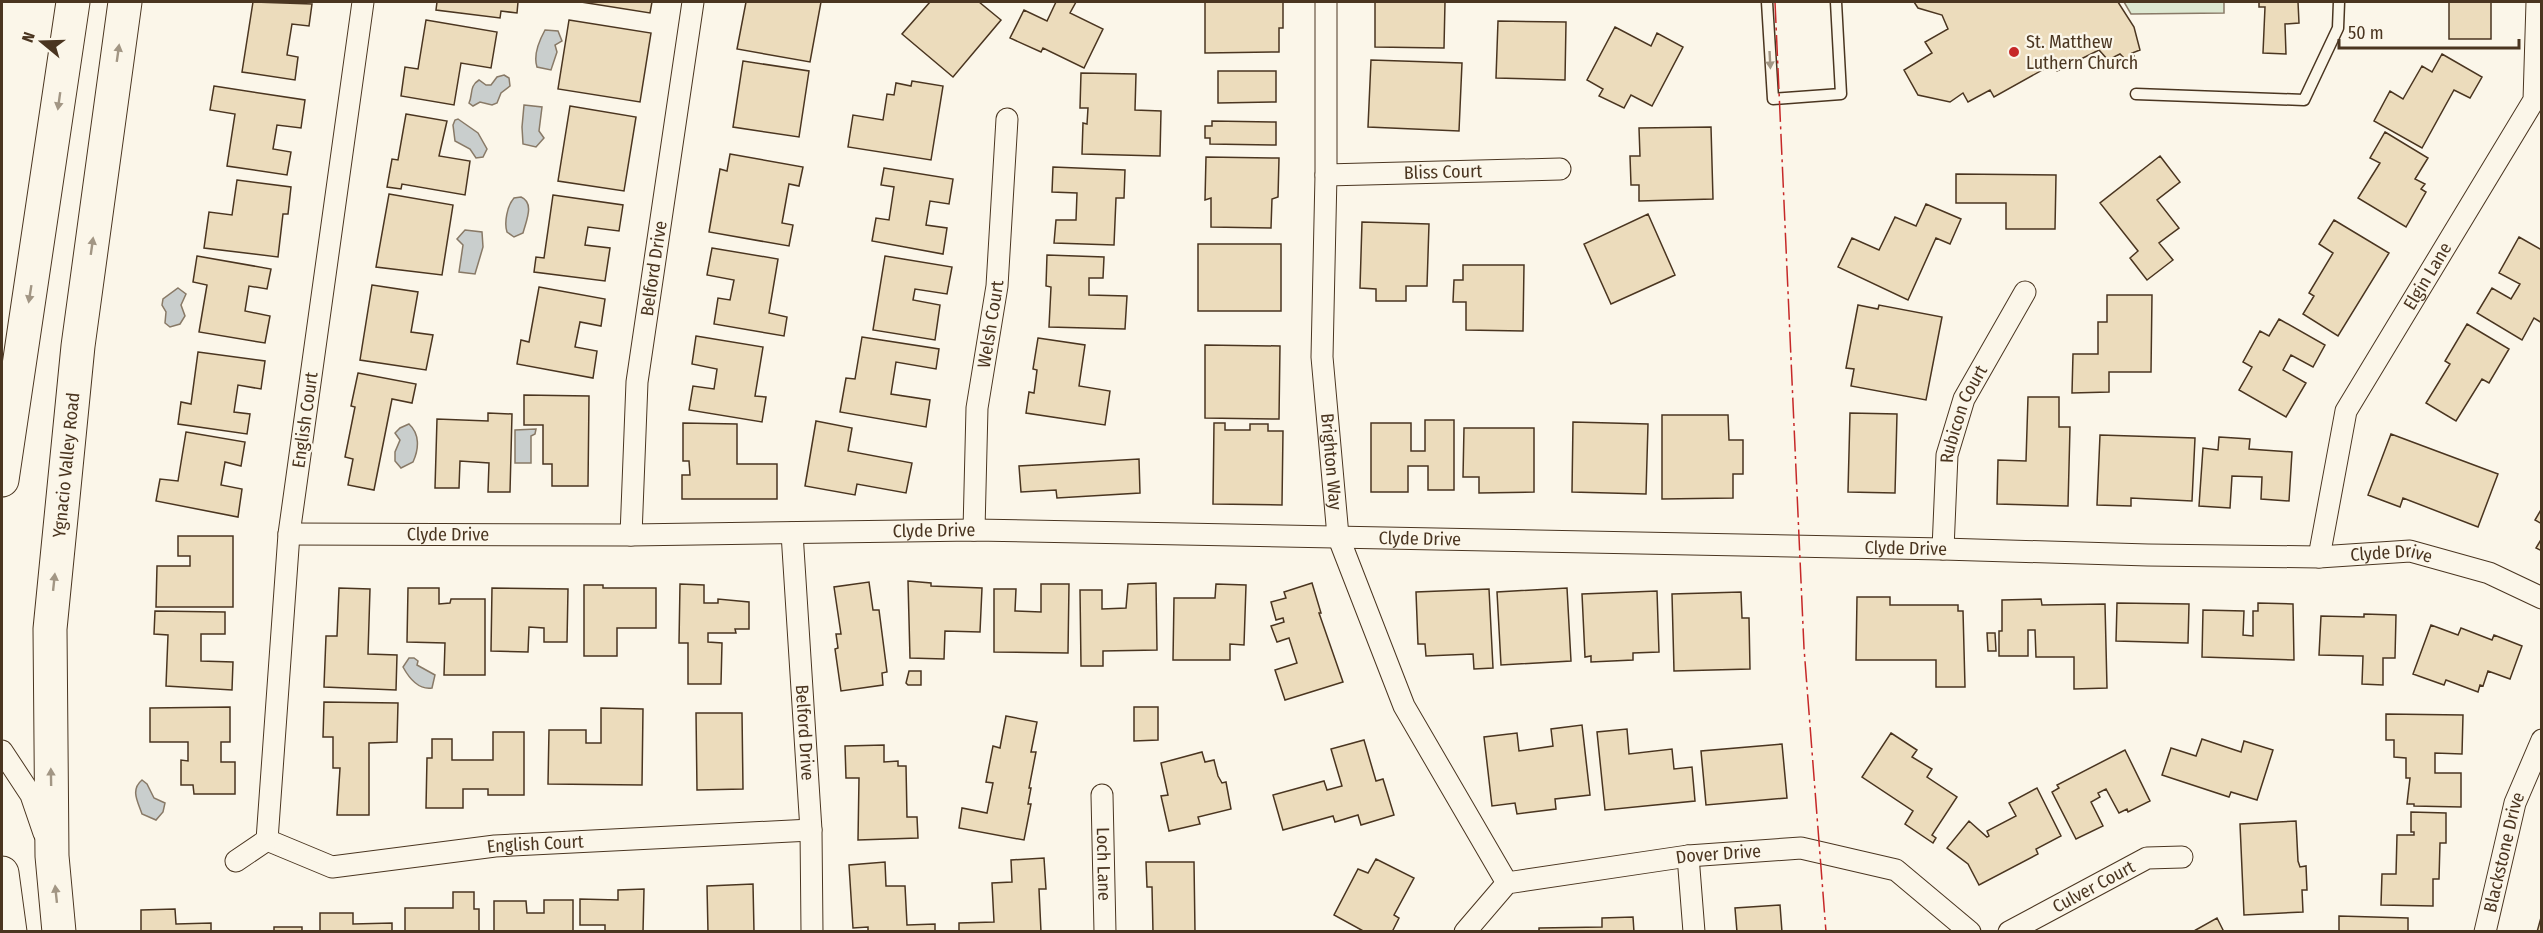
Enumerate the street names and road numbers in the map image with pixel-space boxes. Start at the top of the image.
street label: Bliss Court [1403,160,1483,184]
street label: Belford Drive [636,219,672,318]
street label: Elgin Lane [2399,238,2456,314]
street label: Welsh Court [973,280,1008,369]
street label: Rubicon Court [1936,361,1992,463]
street label: English Court [287,370,323,469]
street label: Ygnacio Valley Road [48,391,84,539]
street label: Brighton Way [1316,412,1347,511]
street label: Clyde Drive [893,519,975,542]
street label: Clyde Drive [407,523,489,546]
street label: Clyde Drive [1378,527,1461,551]
street label: Clyde Drive [1864,536,1947,560]
street label: Clyde Drive [2350,540,2435,568]
street label: Belford Drive [791,684,819,781]
street label: Blackstone Drive [2479,788,2530,915]
street label: Loch Lane [1092,827,1115,901]
street label: English Court [486,831,584,858]
street label: Dover Drive [1674,840,1762,869]
street label: Culver Court [2049,856,2139,918]

